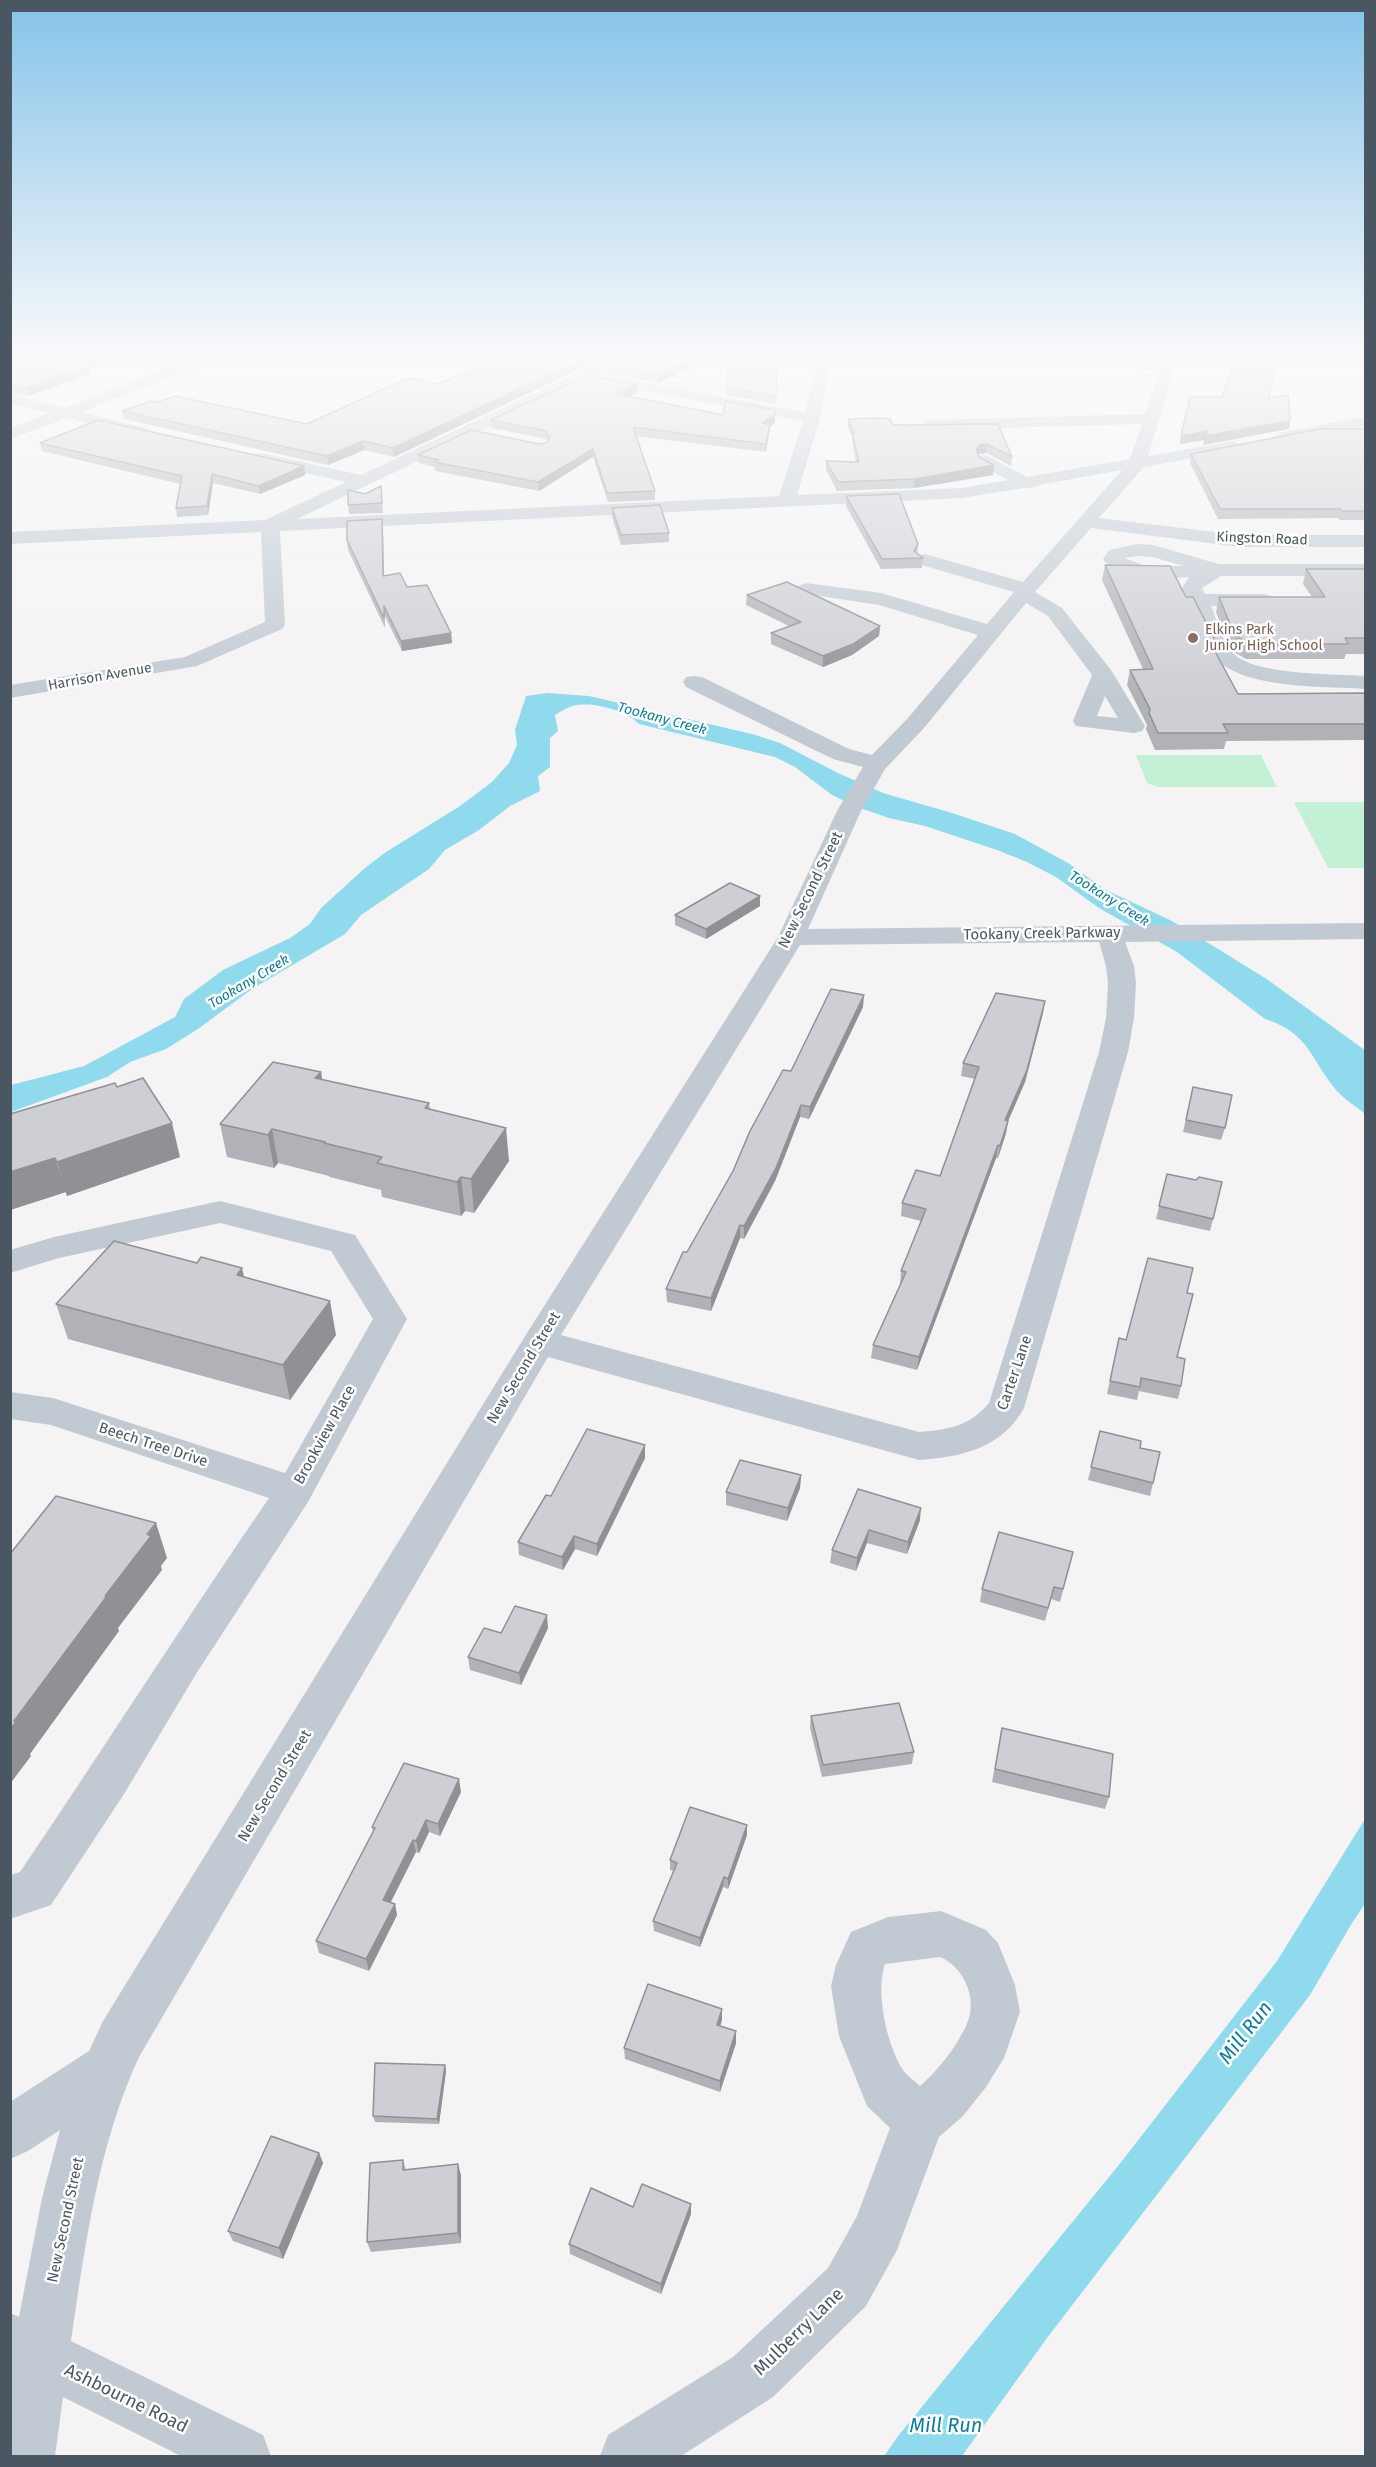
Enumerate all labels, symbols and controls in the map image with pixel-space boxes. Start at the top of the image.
street label: Kingston Road [1216,529,1308,549]
place label: Elkins Park Junior High School [1205,622,1323,654]
marker: Elkins Park Junior High School [1186,631,1200,645]
street label: Harrison Avenue [47,660,153,694]
water label: Tookany Creek [616,699,708,739]
street label: New Second Street [775,829,847,951]
water label: Tookany Creek [1066,868,1152,930]
street label: Tookany Creek Parkway [963,924,1121,944]
water label: Tookany Creek [206,951,292,1013]
street label: New Second Street [483,1309,565,1427]
street label: Carter Lane [994,1333,1036,1413]
street label: Brookview Place [290,1382,360,1488]
street label: Beech Tree Drive [96,1419,210,1471]
street label: New Second Street [234,1727,316,1845]
water label: Mill Run [1214,1997,1278,2069]
street label: New Second Street [44,2156,88,2284]
street label: Mulberry Lane [750,2284,848,2380]
street label: Ashbourne Road [61,2360,191,2438]
water label: Mill Run [910,2414,982,2438]

